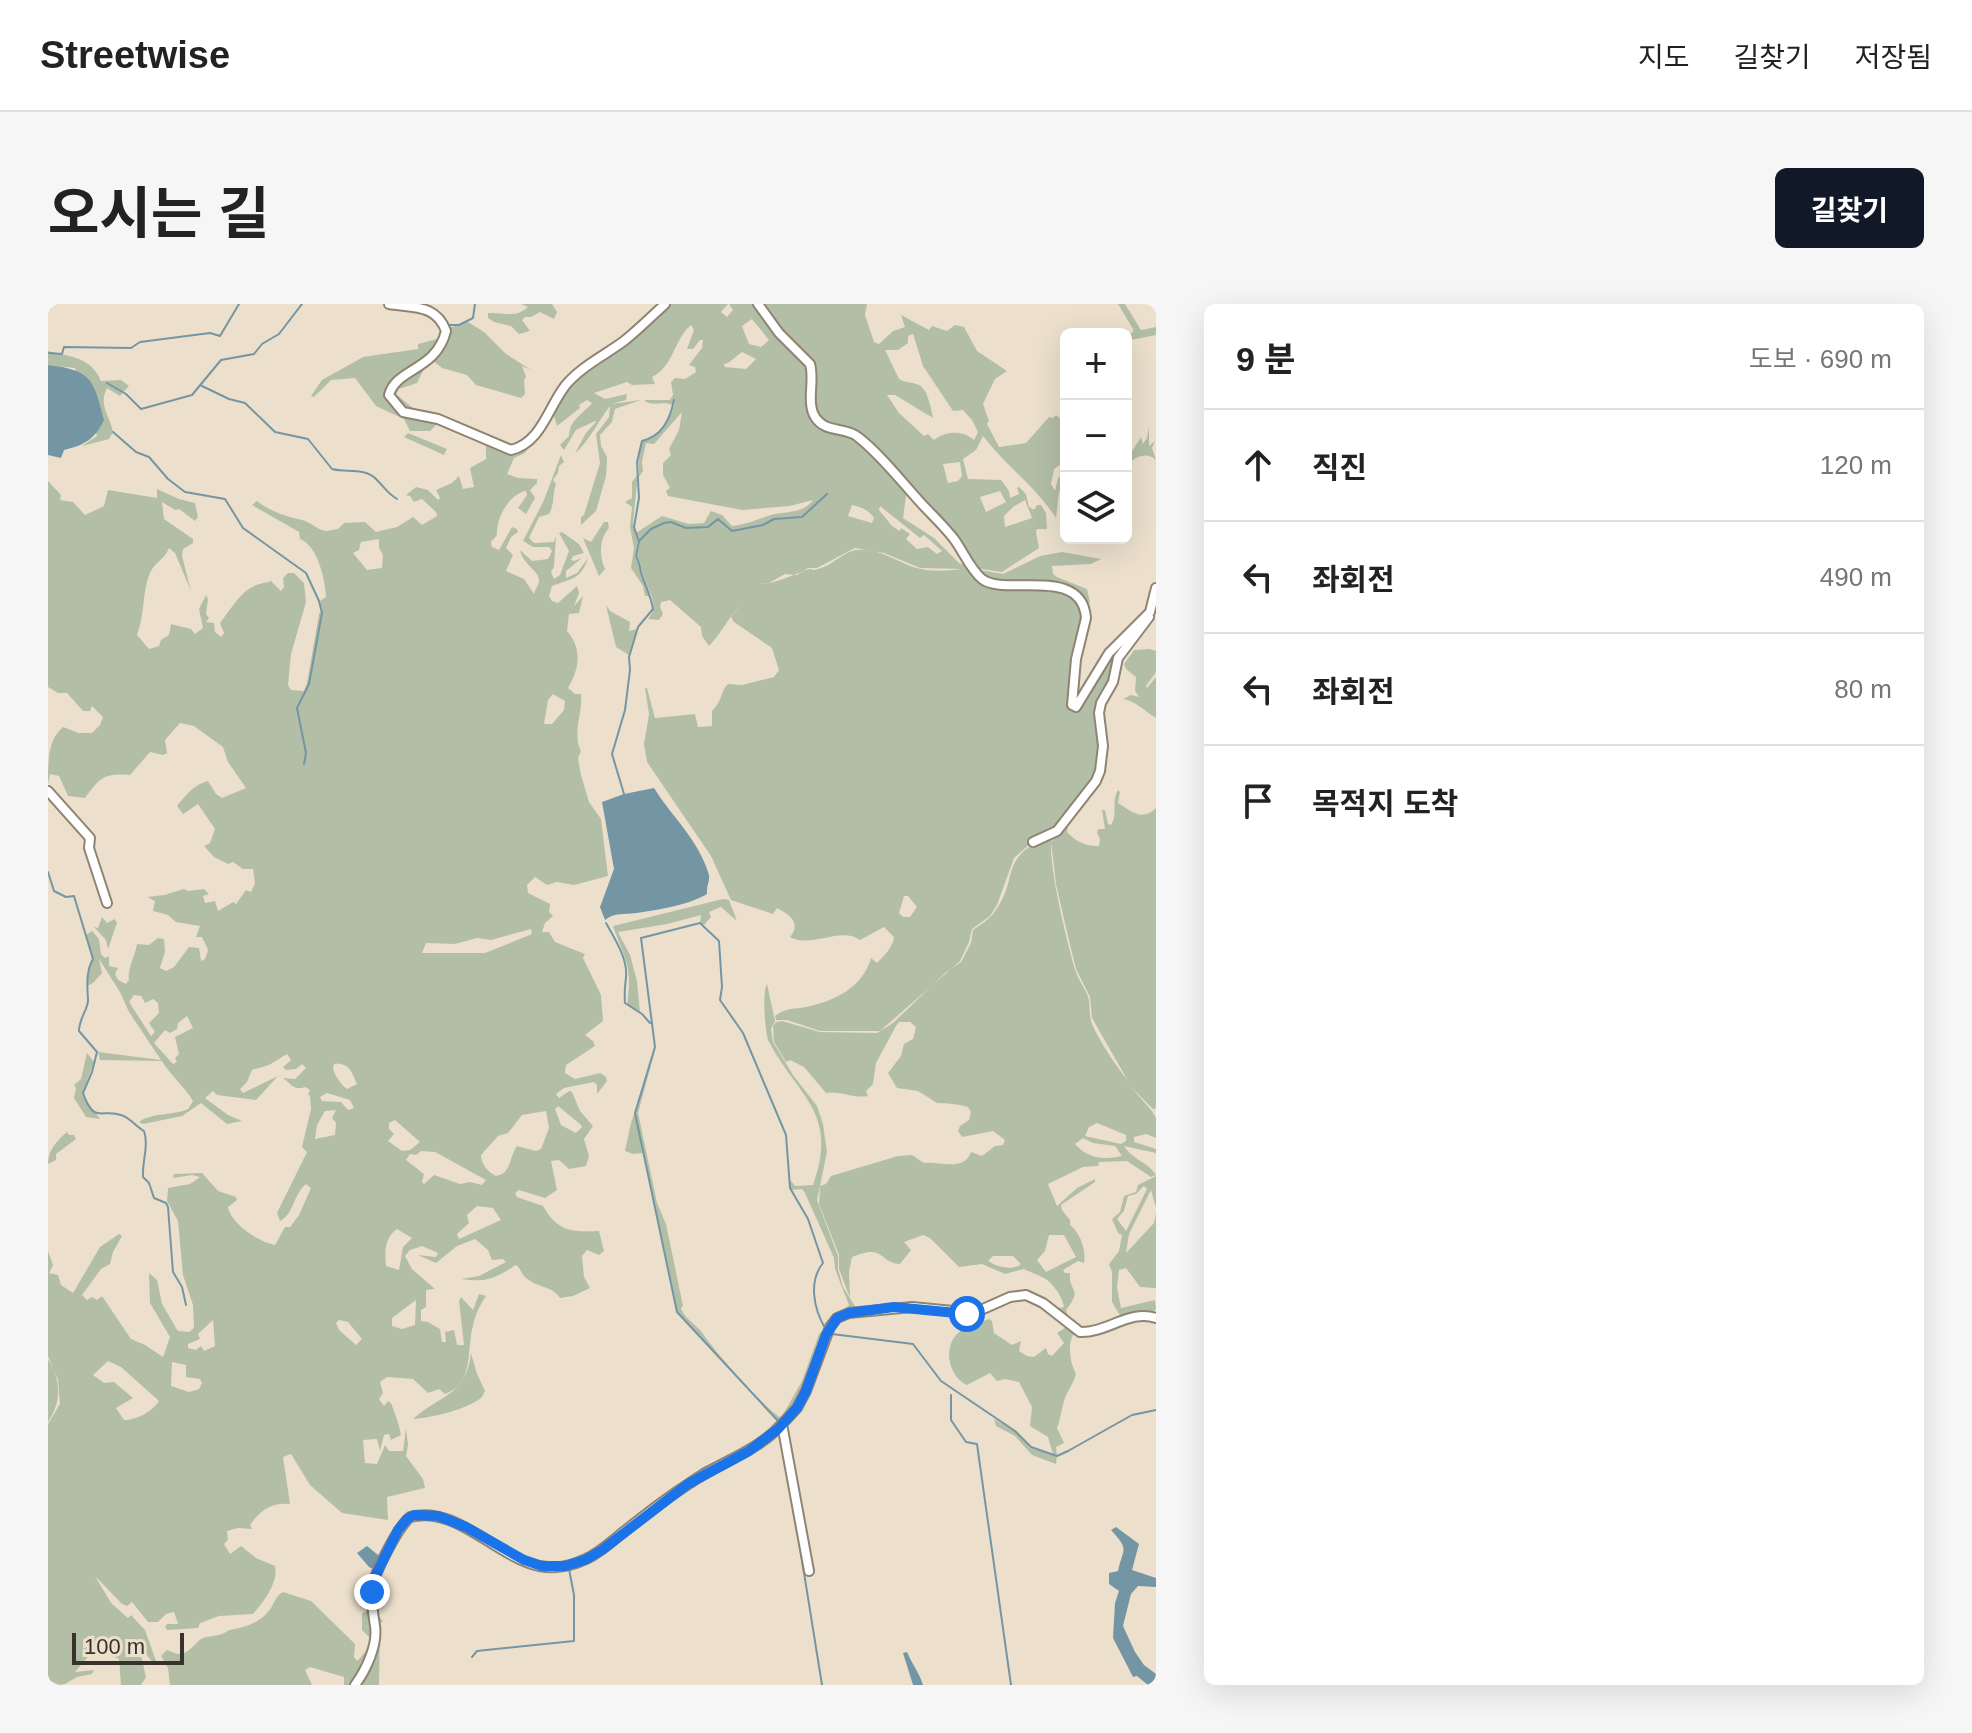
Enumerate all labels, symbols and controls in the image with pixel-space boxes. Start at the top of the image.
text: Streetwise [40,34,230,76]
text: 지도 [1638,42,1689,73]
text: 길찾기 [1733,42,1811,73]
text: 저장됨 [1855,42,1932,73]
button: 길찾기 [1775,168,1924,248]
text: 오시는 길 [48,182,270,245]
map controls [1060,328,1132,544]
button: + [1060,328,1132,400]
text: 9 분 [1236,340,1296,378]
text: 도보 · 690 m [1749,344,1892,374]
button: − [1060,400,1132,472]
icon: ahead [1236,443,1280,487]
text: 120 m [1820,450,1892,480]
text: 직진 [1312,451,1367,484]
button: layers [1060,472,1132,544]
icon: left [1236,555,1280,599]
text: 490 m [1820,562,1892,592]
text: 좌회전 [1312,563,1395,596]
icon: left [1236,667,1280,711]
text: 80 m [1834,674,1892,704]
text: 좌회전 [1312,675,1395,708]
icon: arrive [1236,779,1280,823]
text: 목적지 도착 [1312,787,1458,820]
route start [949,1296,985,1332]
route end [354,1574,390,1610]
scale bar [72,1629,184,1665]
text: 100 m [84,1634,145,1659]

